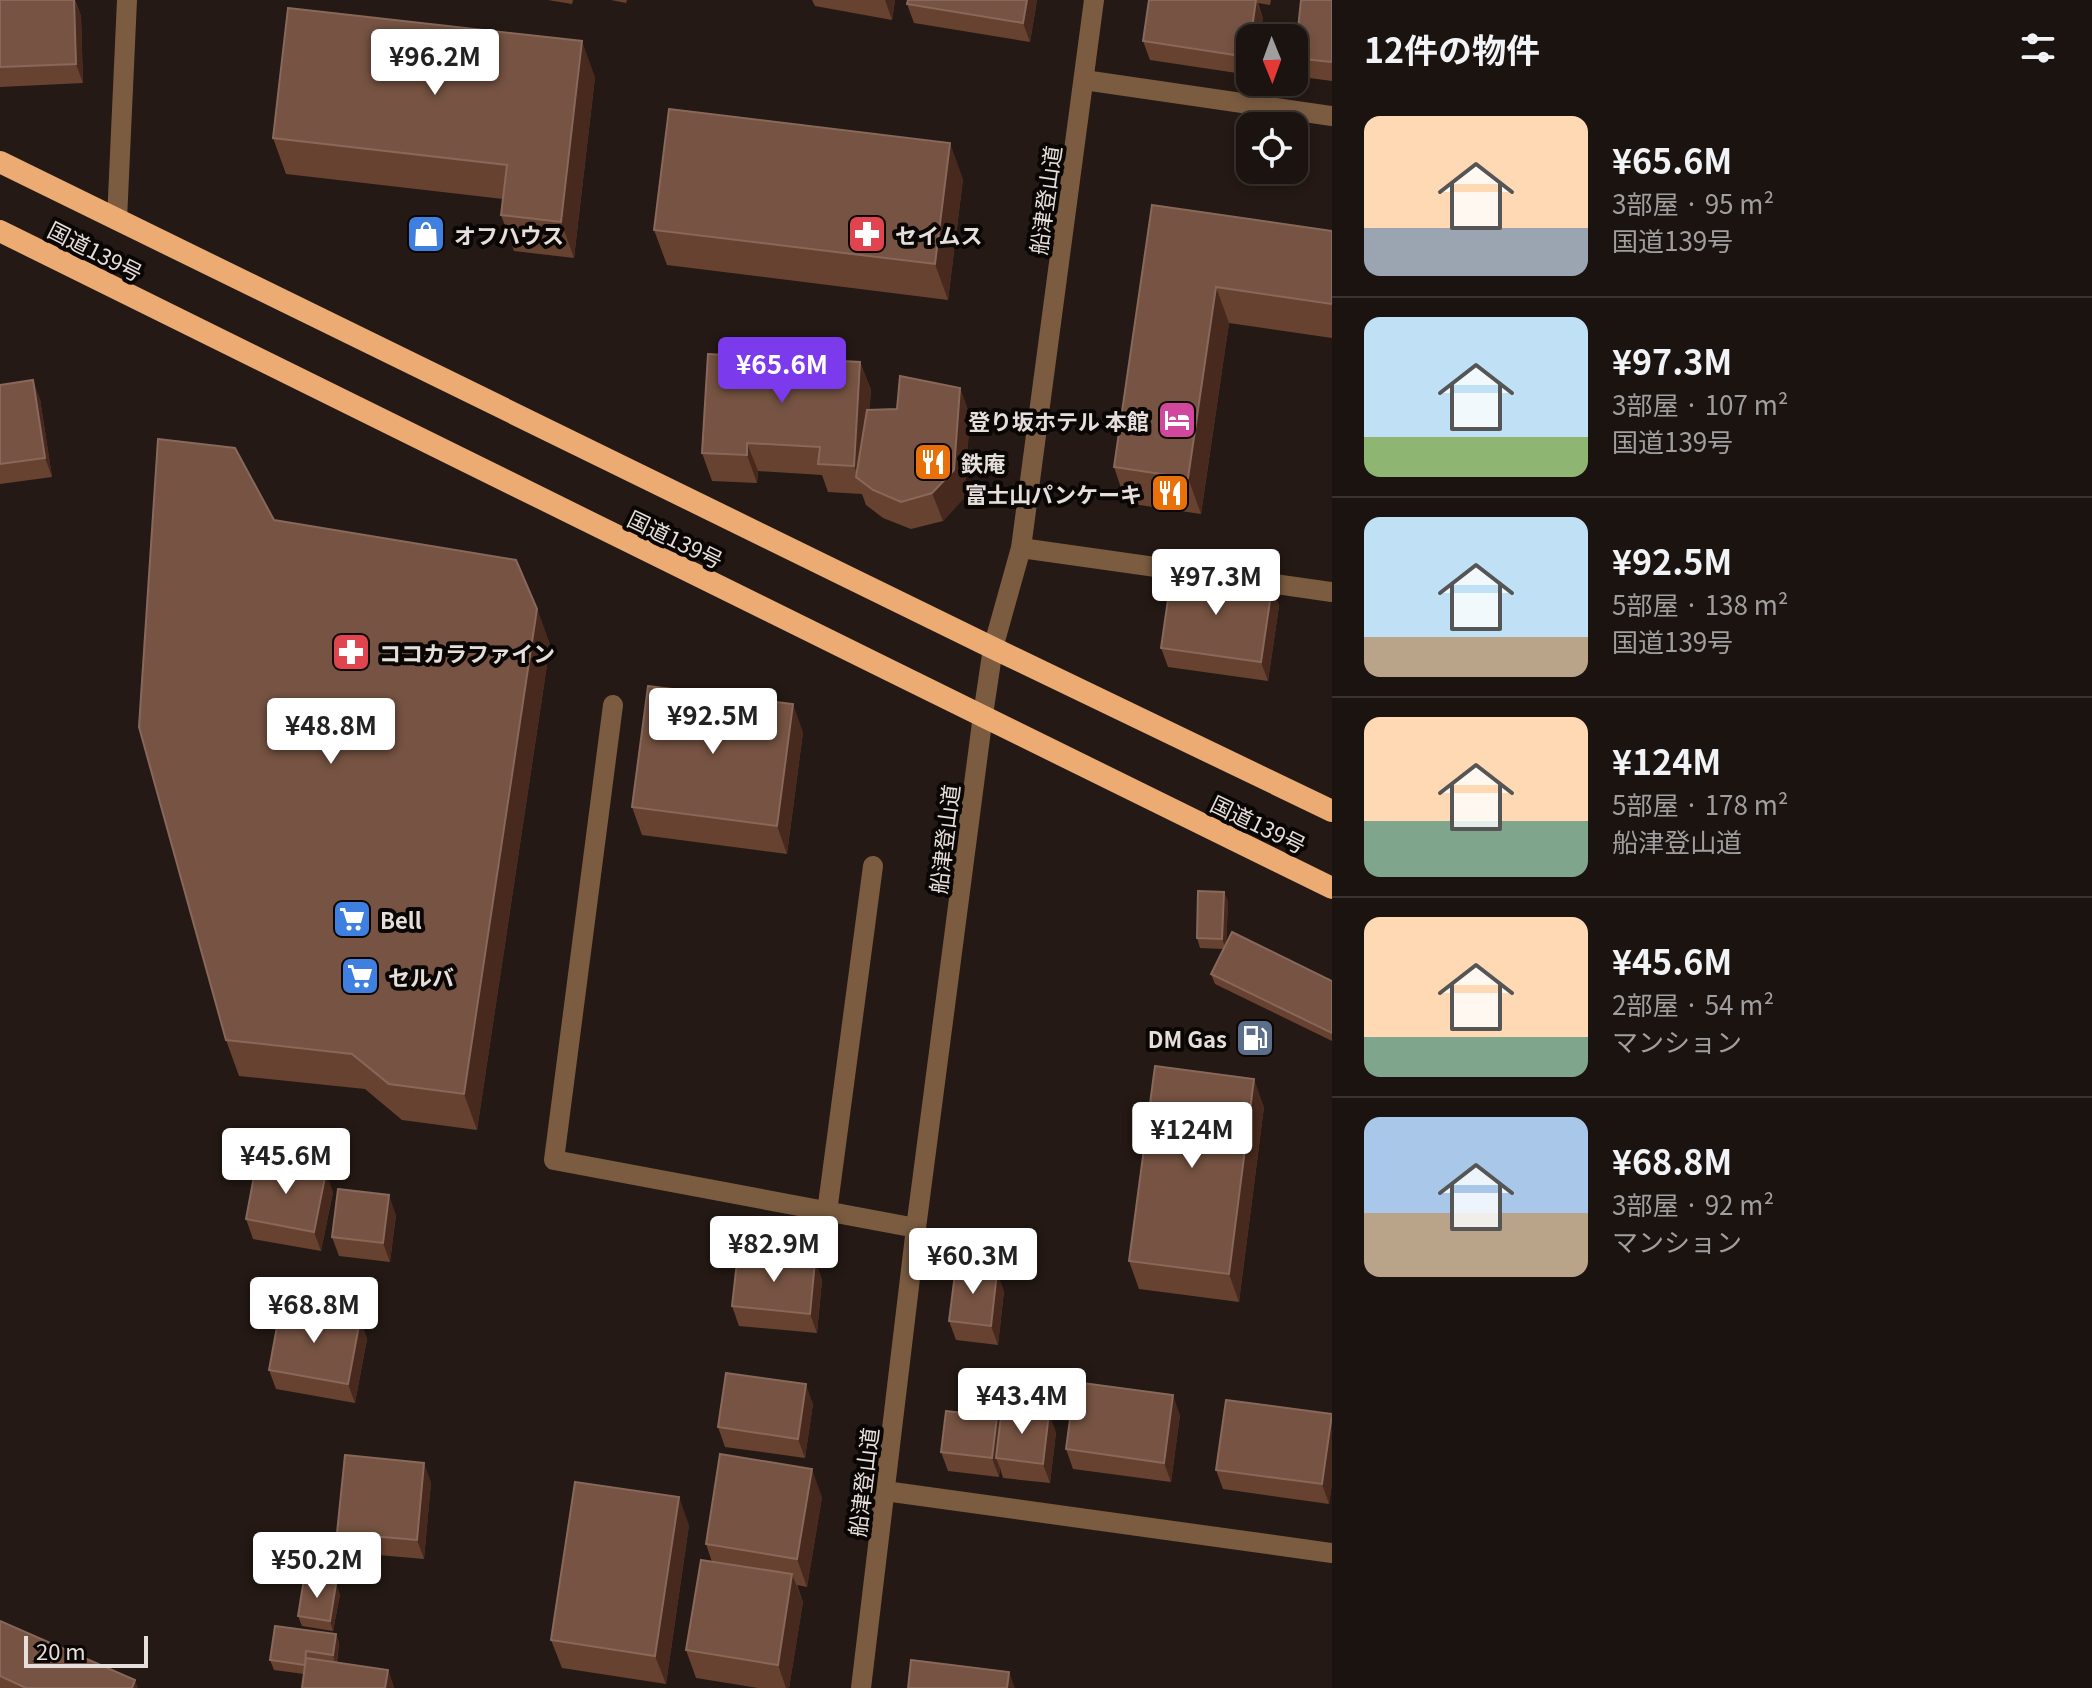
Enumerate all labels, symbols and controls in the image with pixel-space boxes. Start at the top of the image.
north arrow [1236,24,1308,96]
map controls [1236,24,1308,184]
text: 12件の物件 [1364,24,1540,73]
icon: filters [2016,26,2060,70]
pin: ¥96.2M [370,29,500,97]
text: ¥96.2M [389,36,481,73]
button: locate [1236,112,1308,184]
text: ¥65.6M [1612,135,1732,184]
street label: 船津登山道 [1021,143,1067,257]
icon: home [1428,148,1524,244]
text: 3部屋 · 95 m² [1612,184,1774,221]
street label: 国道139号 [43,212,149,288]
shop icon: オフハウス [405,213,447,255]
pharmacy icon: セイムス [846,213,888,255]
place label: オフハウス [454,218,564,250]
place label: セイムス [895,218,983,250]
text: 国道139号 [1612,221,1733,258]
text: ¥97.3M [1612,336,1732,385]
pin: ¥65.6M [717,337,847,405]
text: ¥65.6M [736,344,828,381]
icon: home [1428,349,1524,445]
text: 3部屋 · 107 m² [1612,385,1789,422]
hotel icon: 登り坂ホテル 本館 [1156,399,1198,441]
place label: 登り坂ホテル 本館 [968,404,1149,436]
text: 国道139号 [1612,422,1733,459]
restaurant icon: 鉄庵 [912,441,954,483]
place label: 鉄庵 [961,446,1005,478]
restaurant icon: 富士山パンケーキ [1149,472,1191,514]
place label: 富士山パンケーキ [965,477,1142,509]
street label: 国道139号 [623,501,729,575]
text: ¥92.5M [1612,536,1732,585]
pin: ¥97.3M [1151,549,1281,617]
icon: home [1428,549,1524,645]
text: ¥97.3M [1170,556,1262,593]
text: 5部屋 · 138 m² [1612,585,1789,622]
text: 国道139号 [1612,622,1733,659]
pharmacy icon: ココカラファイン [330,631,372,673]
place label: ココカラファイン [379,636,555,668]
pin: ¥92.5M [648,688,778,756]
text: ¥92.5M [667,695,759,732]
pin: ¥48.8M [266,698,396,766]
text: ¥48.8M [285,705,377,742]
text: ¥124M [1612,736,1721,785]
icon: home [1428,749,1524,845]
street label: 船津登山道 [920,782,966,896]
text: 5部屋 · 178 m² [1612,785,1789,822]
street label: 国道139号 [1206,786,1312,860]
text: 船津登山道 [1612,822,1742,859]
supermarket icon: Bell [331,898,373,940]
place label: Bell [380,903,422,935]
text: ¥45.6M [1612,936,1732,985]
icon: home [1428,949,1524,1045]
supermarket icon: セルバ [339,955,381,997]
place label: セルバ [388,960,454,992]
text: 2部屋 · 54 m² [1612,985,1774,1022]
fuel station icon: DM Gas [1234,1017,1276,1059]
place label: DM Gas [1148,1022,1227,1054]
text: マンション [1612,1022,1742,1059]
pin: ¥124M [1136,1102,1248,1170]
text: ¥124M [1150,1109,1234,1146]
pin: ¥45.6M [221,1128,351,1196]
text: ¥45.6M [240,1135,332,1172]
text: ¥68.8M [1612,1136,1732,1185]
icon: home [1428,1149,1524,1245]
text: 3部屋 · 92 m² [1612,1185,1774,1222]
pin: ¥82.9M [709,1216,839,1284]
text: マンション [1612,1222,1742,1259]
text: ¥82.9M [728,1223,820,1260]
pin: ¥60.3M [908,1228,1038,1296]
text: ¥60.3M [927,1235,1019,1272]
pin: ¥68.8M [249,1277,379,1345]
text: ¥68.8M [268,1284,360,1321]
pin: ¥43.4M [957,1368,1087,1436]
text: ¥43.4M [976,1375,1068,1412]
street label: 船津登山道 [839,1425,885,1539]
pin: ¥50.2M [252,1532,382,1600]
text: ¥50.2M [271,1539,363,1576]
scale bar [24,1632,148,1668]
text: 20 m [36,1634,86,1666]

